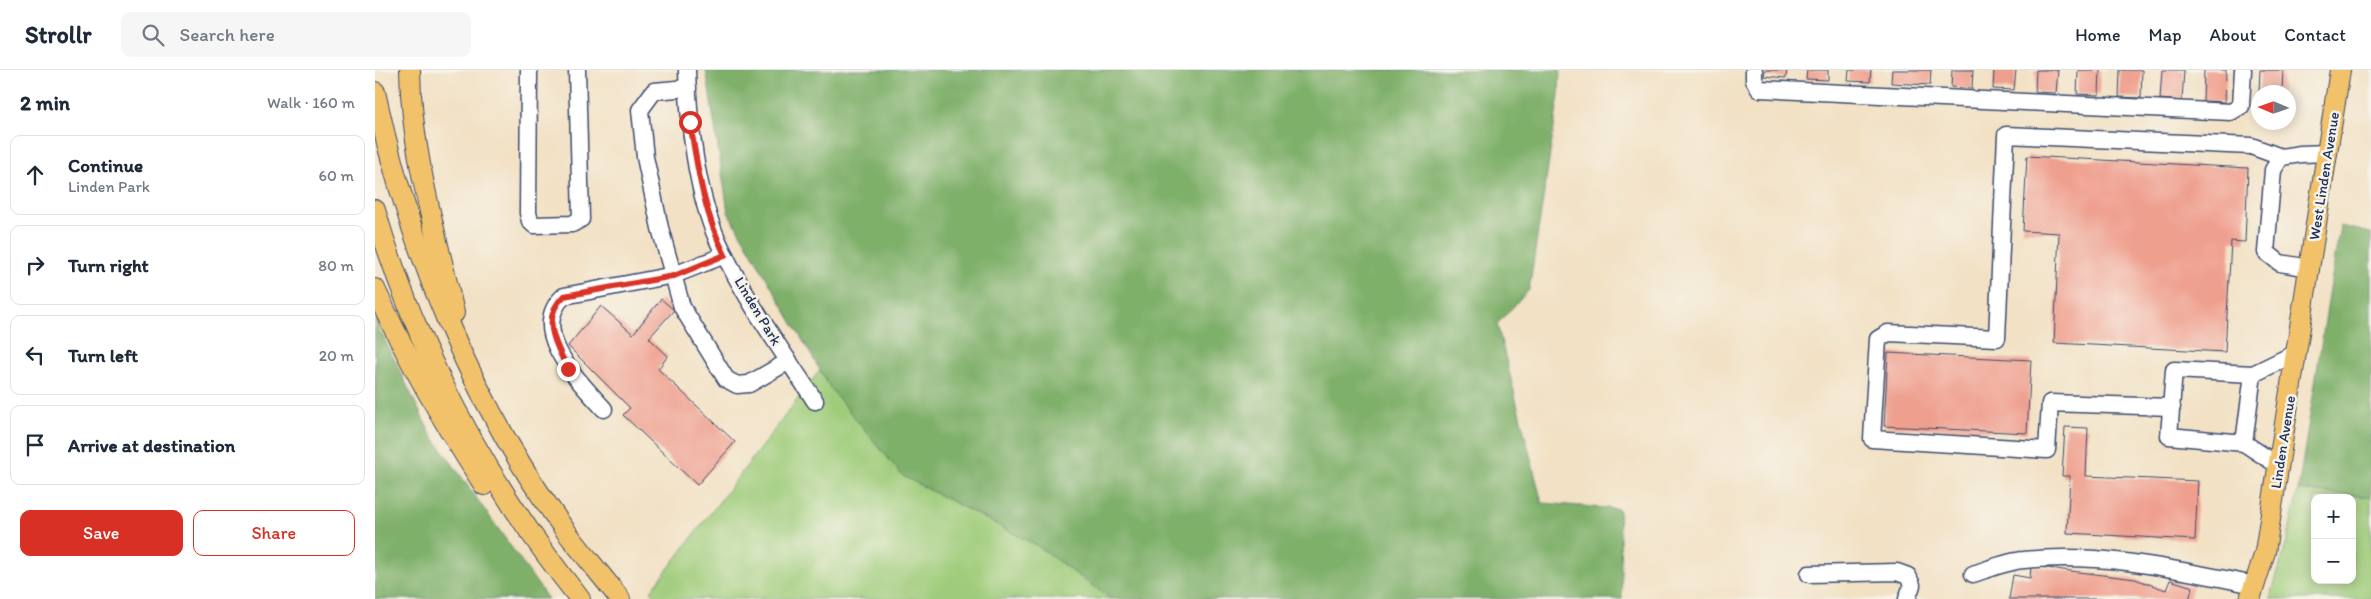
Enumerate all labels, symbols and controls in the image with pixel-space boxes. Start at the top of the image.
search box [121,12,471,57]
text: Strollr [25,20,91,49]
icon: search [139,21,167,49]
text: Search here [179,23,275,46]
text: Home [2075,24,2121,46]
text: Map [2149,24,2182,46]
text: About [2210,24,2256,46]
text: Contact [2284,24,2346,46]
north arrow [2251,85,2296,130]
text: 2 min [20,90,70,115]
text: Walk · 160 m [267,93,355,112]
route start [679,111,702,134]
street label: West Linden Avenue [2305,111,2343,241]
text: Continue [68,154,143,177]
icon: ahead [21,161,49,189]
text: 60 m [319,166,354,185]
text: Linden Park [68,177,150,196]
icon: right [21,251,49,279]
text: Turn right [68,254,149,277]
text: 80 m [318,256,354,275]
street label: Linden Park [730,273,786,349]
icon: left [21,341,49,369]
text: Turn left [68,344,138,367]
text: 20 m [319,346,354,365]
route end [557,358,580,381]
street label: Linden Avenue [2267,394,2299,490]
icon: arrive [21,431,49,459]
text: Arrive at destination [68,434,235,457]
map controls [2311,494,2356,584]
button: + [2311,494,2356,539]
button: Save [20,510,183,556]
button: Share [193,510,355,556]
button: − [2311,539,2356,584]

